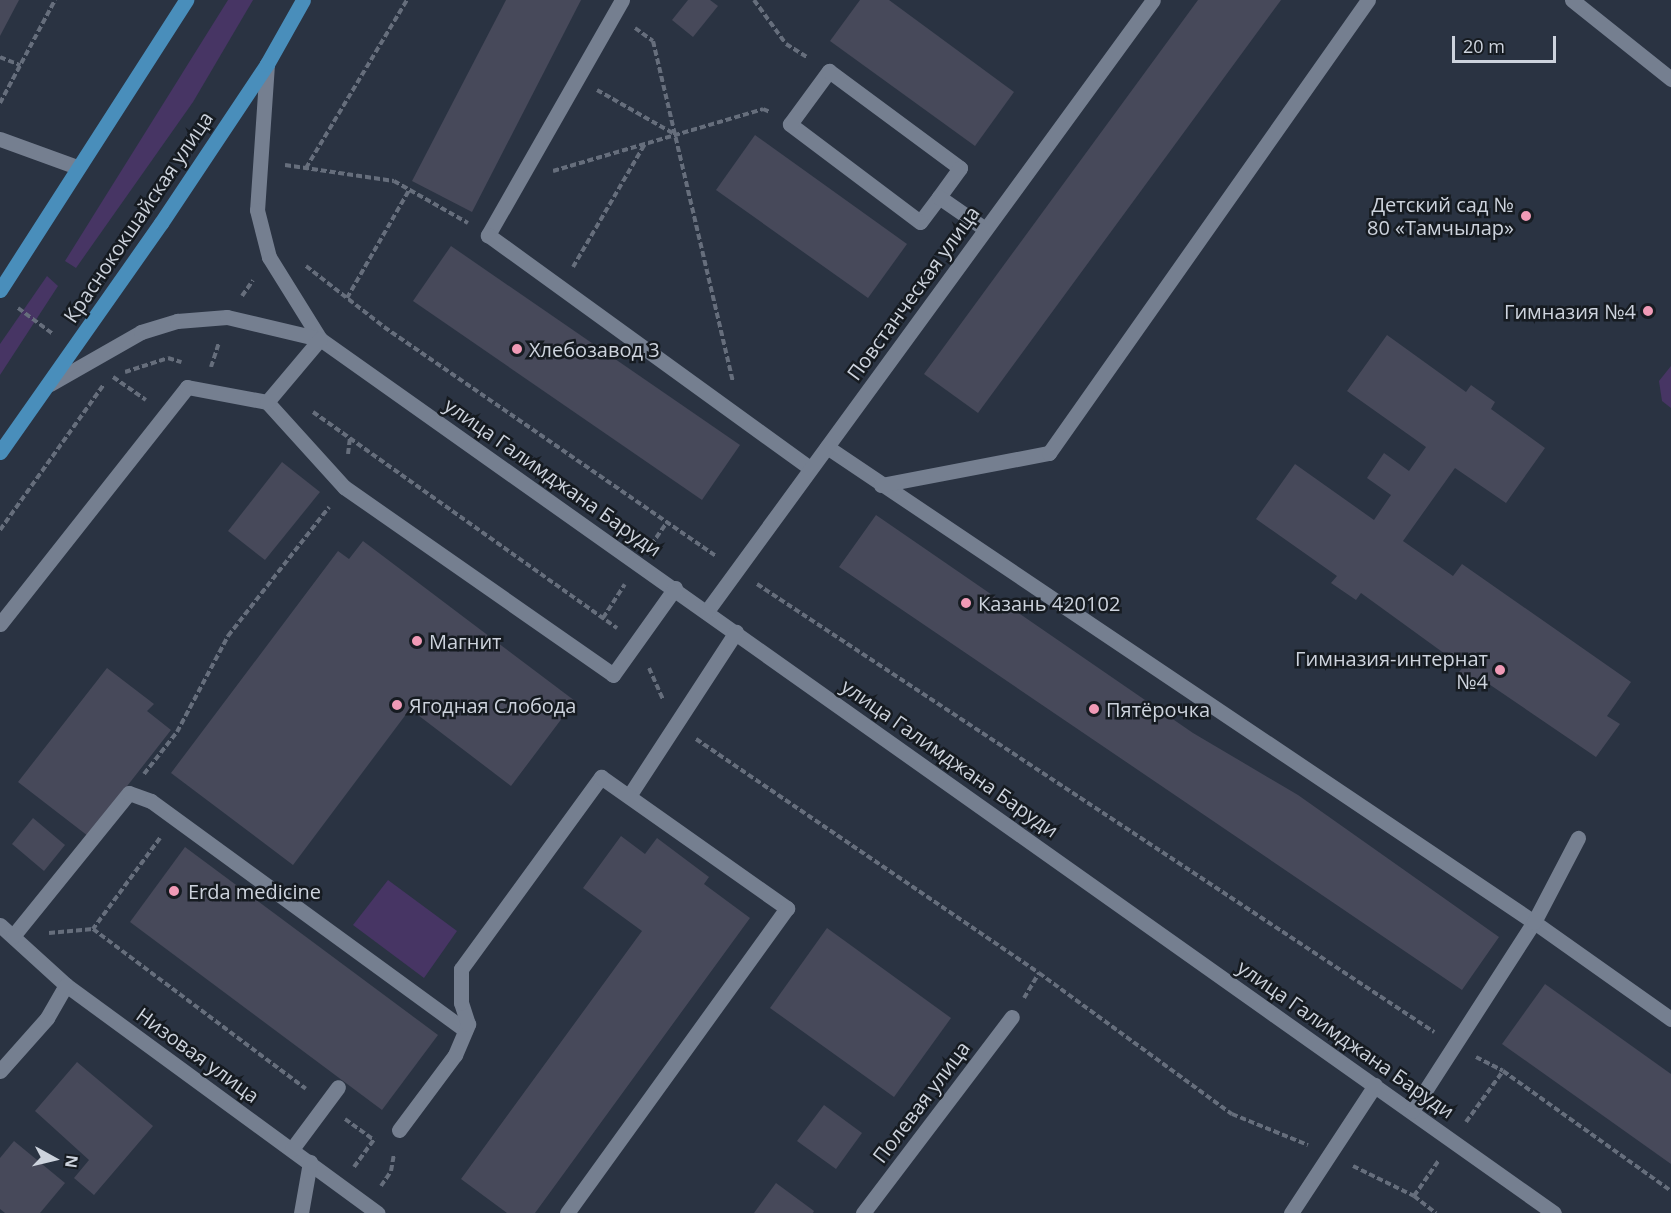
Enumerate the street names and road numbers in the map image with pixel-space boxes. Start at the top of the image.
street label: Краснококшайская улица [58,107,218,327]
street label: Повстанческая улица [842,201,984,385]
street label: улица Галимджана Баруди [440,393,666,561]
street label: улица Галимджана Баруди [837,674,1063,842]
street label: улица Галимджана Баруди [1233,955,1459,1123]
street label: Низовая улица [132,1002,264,1108]
street label: Полевая улица [867,1036,975,1168]

